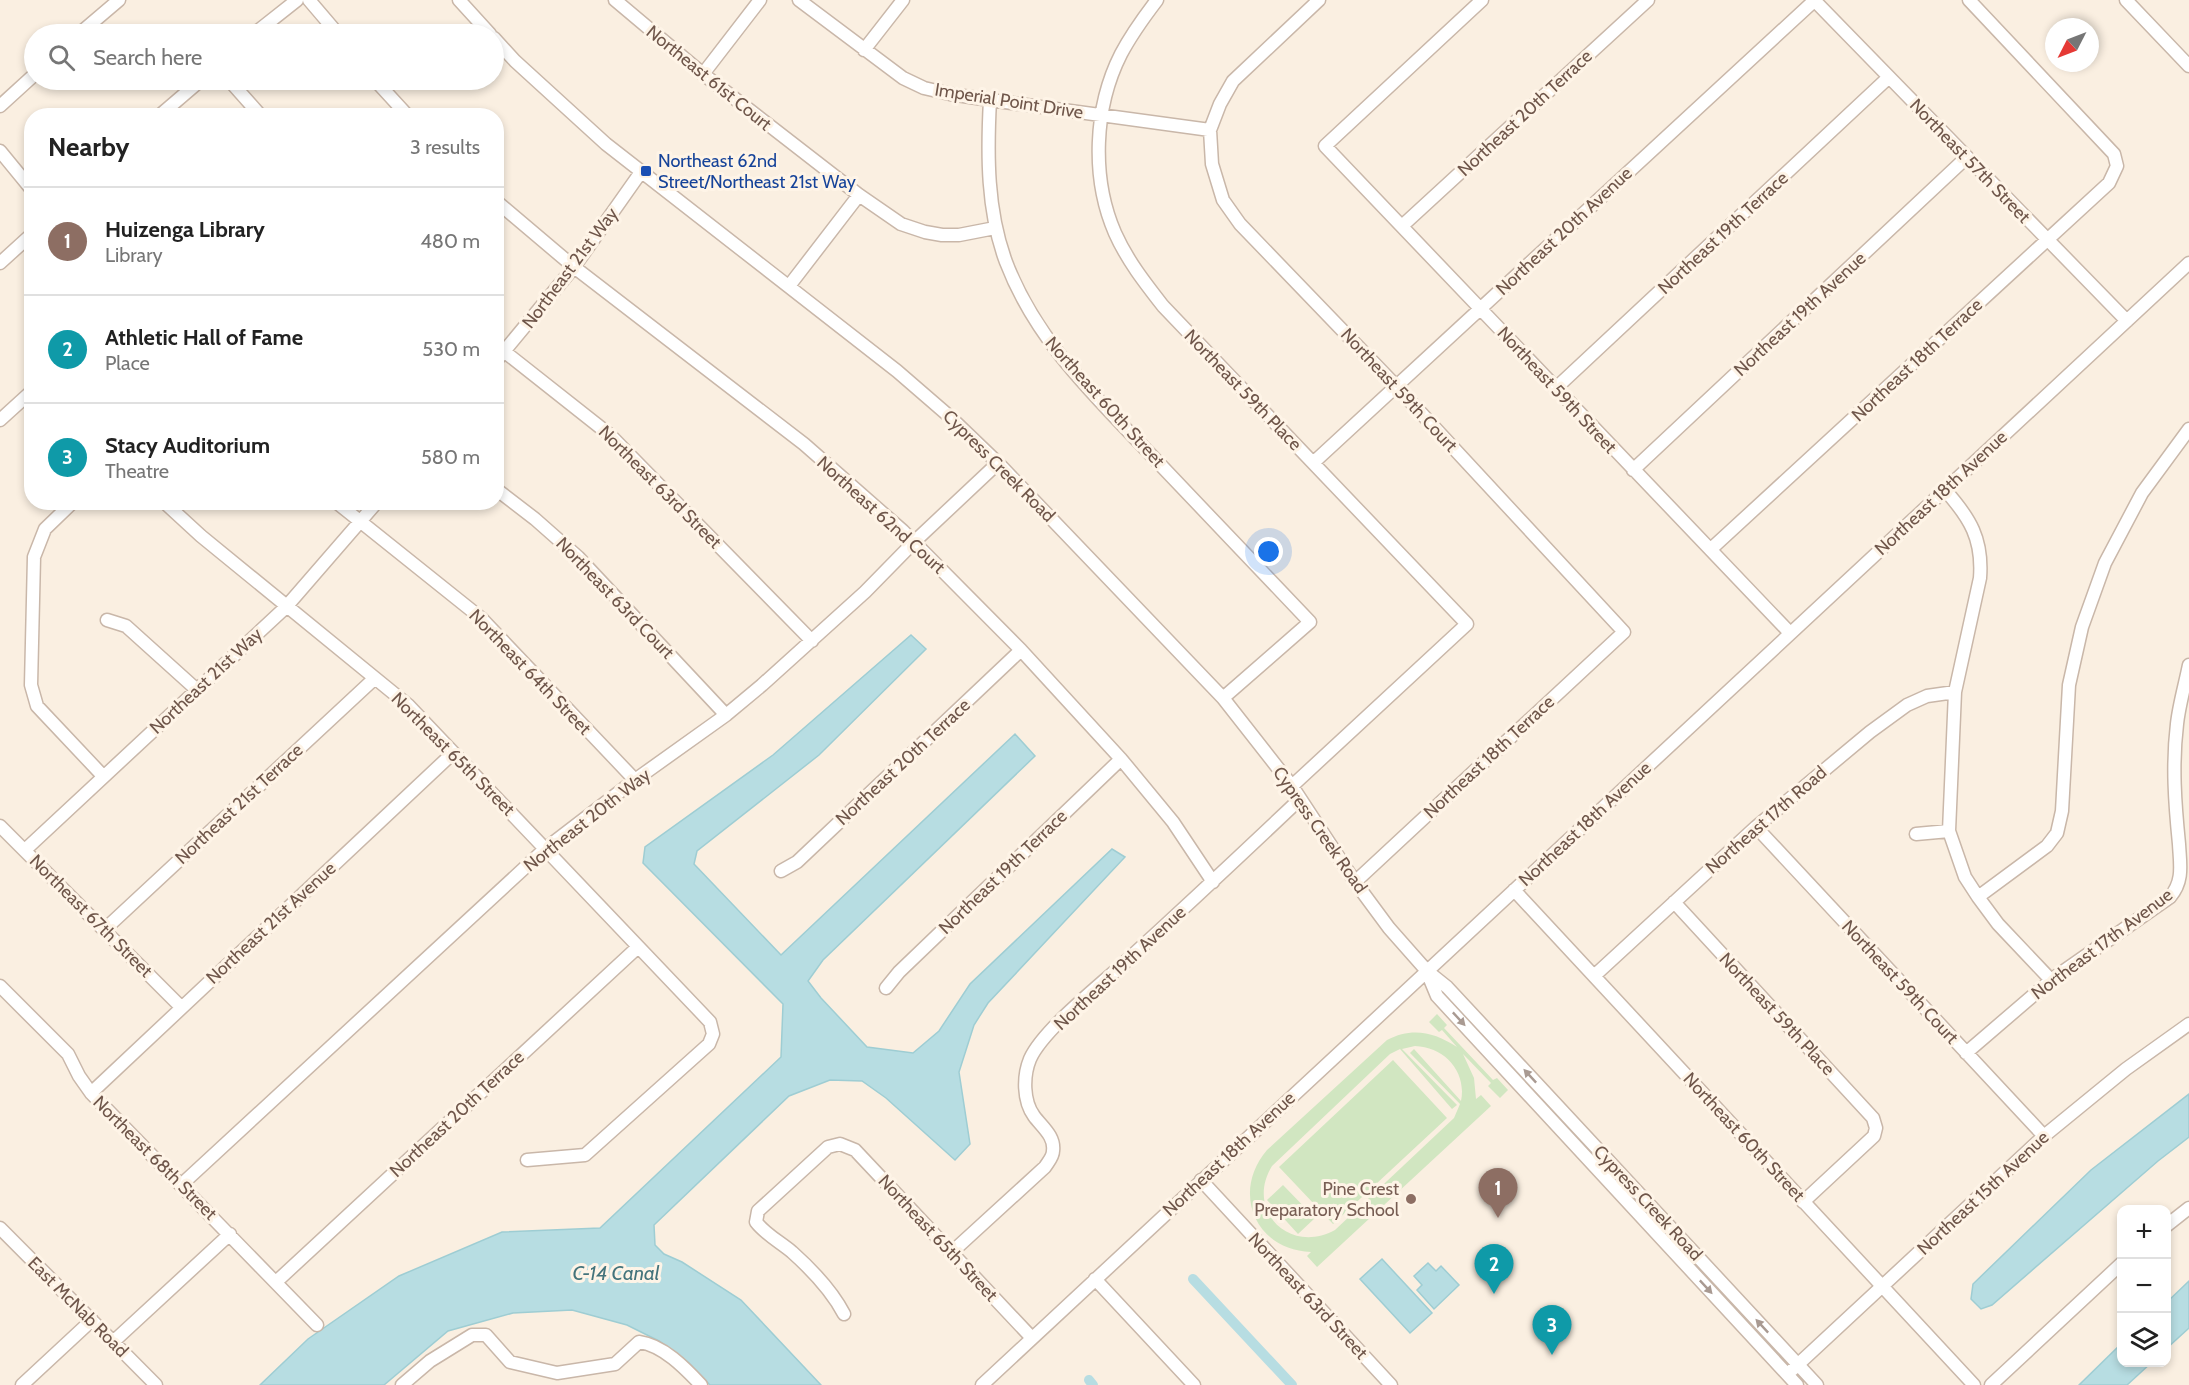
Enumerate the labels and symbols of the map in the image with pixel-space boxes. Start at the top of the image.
north arrow [2045,18,2099,72]
street label: Northeast 61st Court [642,21,776,135]
street label: Northeast 20th Terrace [1453,45,1597,181]
street label: Imperial Point Drive [933,78,1085,124]
street label: Northeast 57th Street [1905,94,2035,228]
place label: Northeast 62nd Street/Northeast 21st Way [658,150,856,193]
street label: Northeast 20th Avenue [1491,162,1637,300]
marker: Northeast 62nd Street/Northeast 21st Way [639,164,653,178]
street label: Northeast 19th Terrace [1653,167,1793,299]
street label: Northeast 21st Way [517,203,623,333]
street label: Northeast 19th Avenue [1729,247,1871,381]
street label: Northeast 18th Terrace [1847,294,1987,426]
street label: Northeast 59th Street [1493,322,1621,458]
street label: Northeast 59th Court [1336,324,1462,456]
street label: Northeast 59th Place [1180,325,1306,455]
street label: Northeast 60th Street [1041,332,1169,472]
street label: Cypress Creek Road [938,405,1060,527]
street label: Northeast 63rd Street [594,421,726,553]
street label: Northeast 18th Avenue [1870,426,2012,560]
street label: Northeast 62nd Court [812,452,950,578]
street label: Northeast 63rd Court [551,533,679,663]
your location [1254,537,1283,566]
street label: Northeast 64th Street [464,605,596,739]
street label: Northeast 21st Way [145,623,267,739]
street label: Northeast 65th Street [387,688,519,820]
street label: Northeast 18th Terrace [1419,691,1559,823]
street label: Northeast 20th Terrace [831,694,975,830]
street label: Northeast 21st Terrace [171,739,307,869]
street label: Northeast 18th Avenue [1514,757,1656,891]
street label: Northeast 17th Road [1701,761,1831,879]
street label: Cypress Creek Road [1268,762,1372,898]
street label: Northeast 20th Way [519,764,655,876]
street label: Northeast 19th Terrace [934,805,1072,939]
street label: Northeast 67th Street [25,850,157,982]
street label: Northeast 21st Avenue [202,857,340,989]
street label: Northeast 17th Avenue [2027,884,2177,1004]
street label: Northeast 19th Avenue [1049,901,1191,1035]
street label: Northeast 59th Court [1837,916,1963,1048]
street label: Northeast 59th Place [1715,948,1839,1080]
one-way arrow [1451,1012,1465,1026]
street label: Northeast 20th Terrace [385,1046,529,1182]
street label: Northeast 60th Street [1679,1068,1809,1206]
one-way arrow [1523,1069,1537,1084]
street label: Northeast 18th Avenue [1158,1087,1300,1221]
street label: Northeast 68th Street [88,1091,222,1225]
street label: Northeast 15th Avenue [1913,1126,2053,1260]
street label: Cypress Creek Road [1589,1141,1707,1265]
pin: 1 [1478,1168,1518,1218]
street label: Northeast 65th Street [874,1170,1002,1306]
place label: Pine Crest Preparatory School [1254,1178,1400,1221]
marker: Pine Crest Preparatory School [1404,1192,1418,1206]
street label: Northeast 63rd Street [1244,1228,1372,1364]
pin: 2 [1474,1244,1514,1294]
street label: East McNab Road [23,1252,133,1362]
water label: C-14 Canal [573,1261,660,1285]
one-way arrow [1699,1279,1713,1294]
pin: 3 [1532,1306,1572,1355]
one-way arrow [1755,1318,1769,1333]

